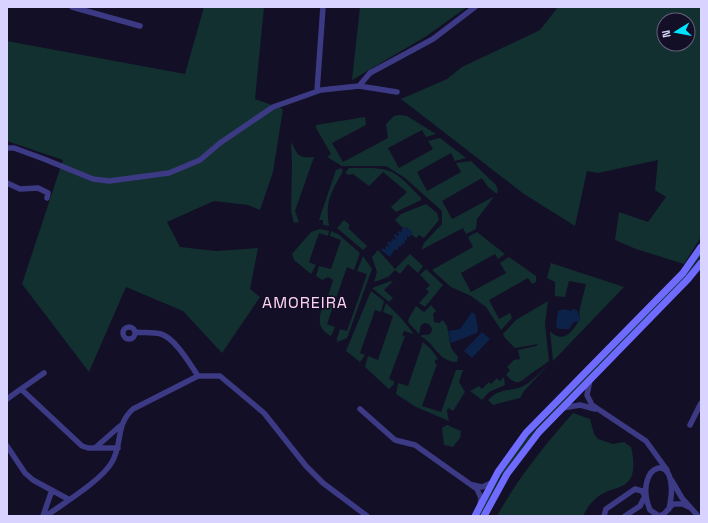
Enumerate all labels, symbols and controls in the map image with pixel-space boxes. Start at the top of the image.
north arrow [656,12,696,52]
text: N [659,29,674,39]
district label: AMOREIRA [262,292,348,313]

